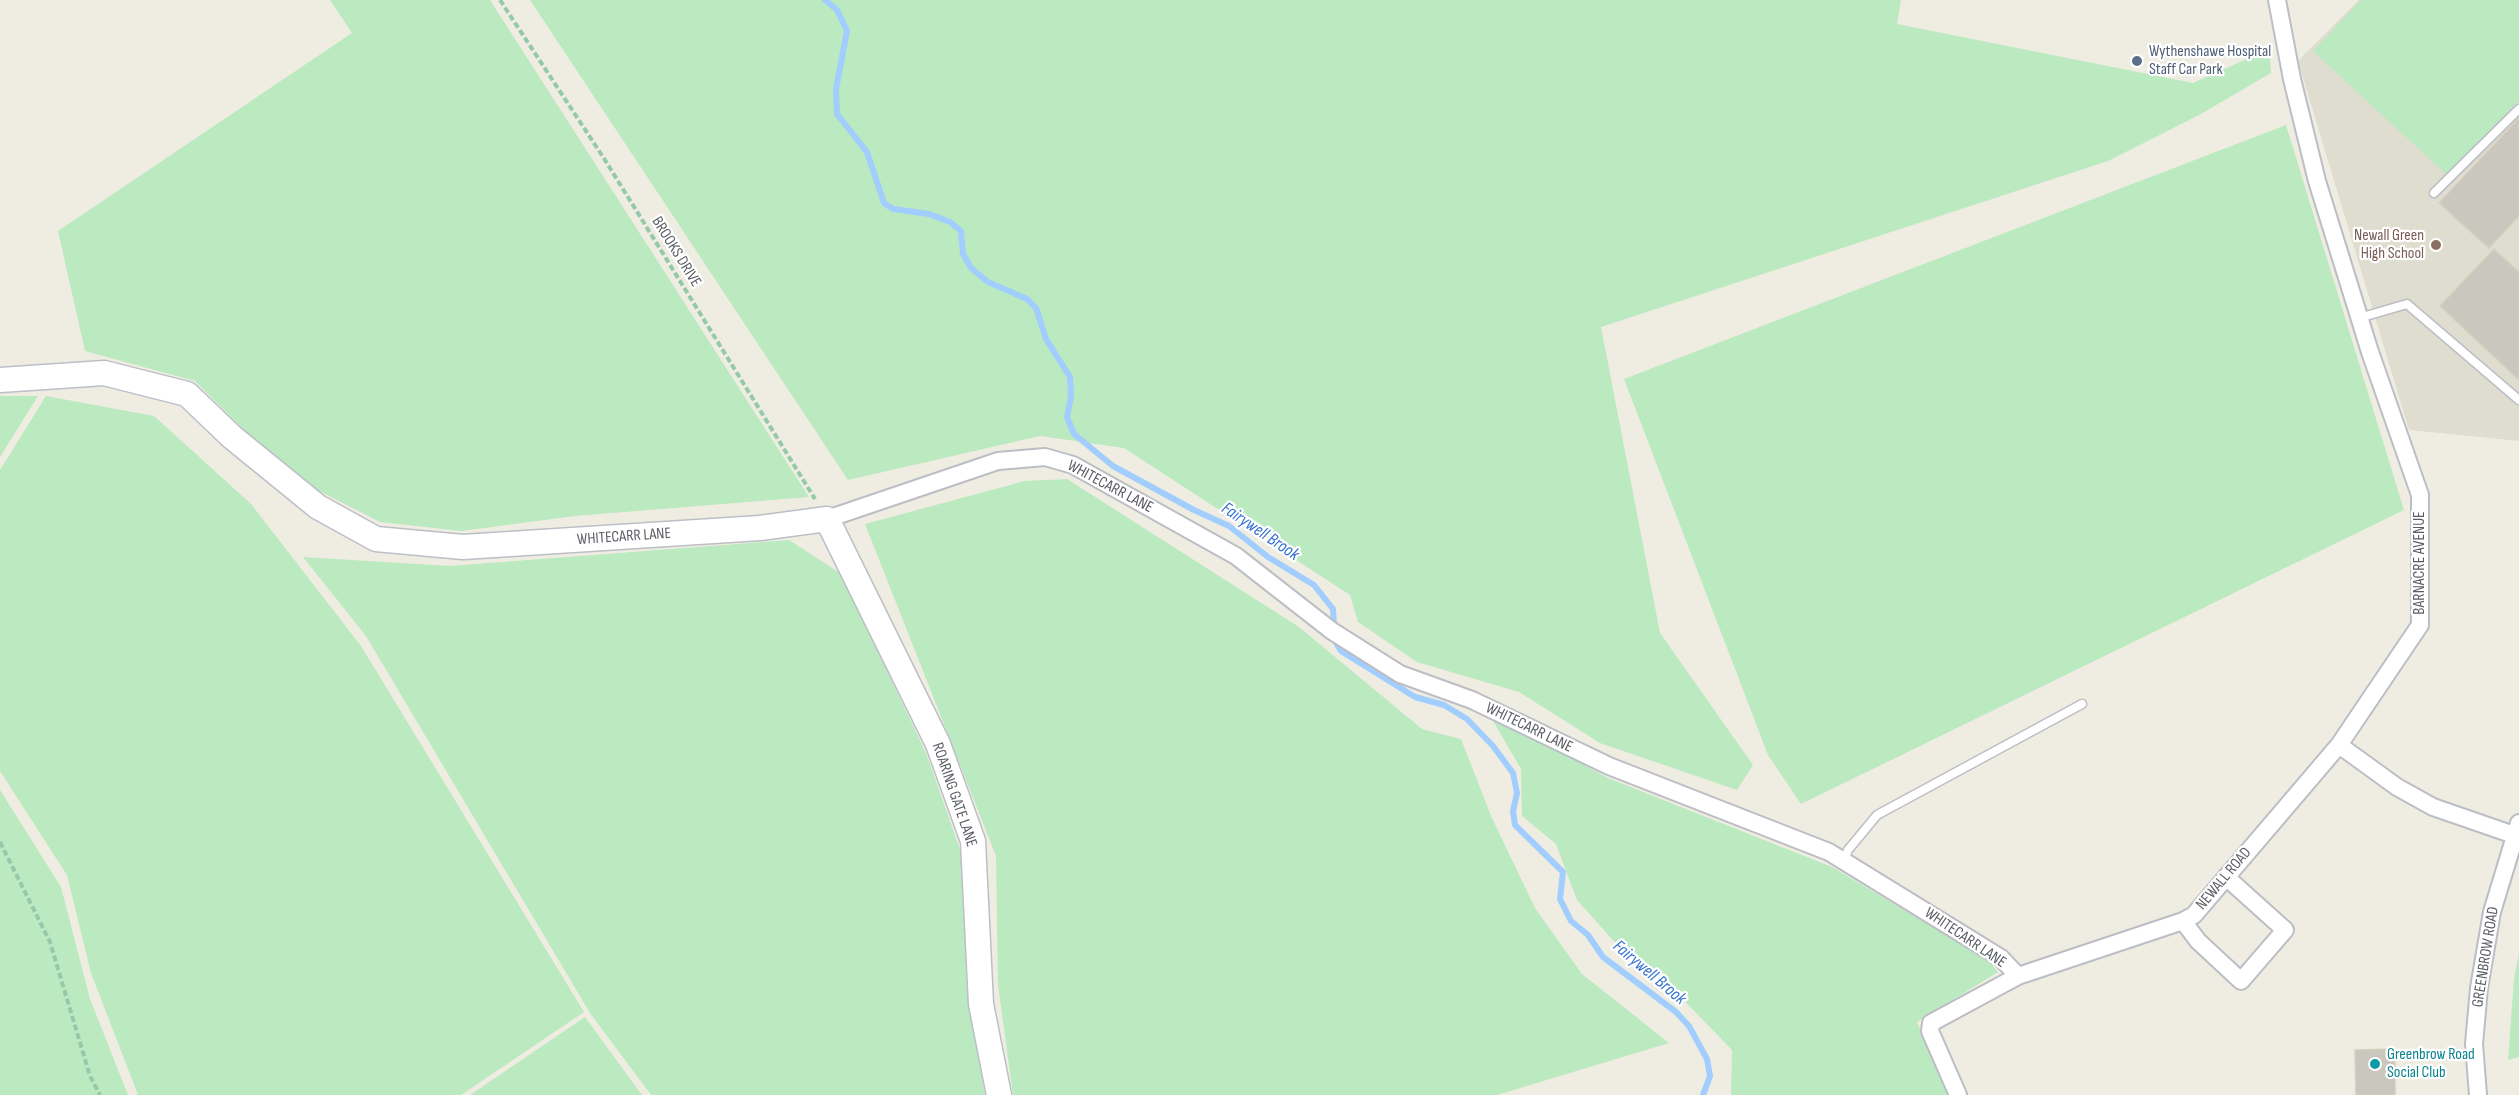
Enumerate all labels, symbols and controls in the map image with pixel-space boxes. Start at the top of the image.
place label: Wythenshawe Hospital Staff Car Park [2149,42,2271,80]
marker: Wythenshawe Hospital Staff Car Park [2130,54,2144,68]
street label: BROOKS DRIVE [647,213,705,291]
place label: Newall Green High School [2354,226,2424,264]
marker: Newall Green High School [2429,238,2443,252]
street label: WHITECARR LANE [1064,456,1156,518]
water label: Fairywell Brook [1217,498,1303,566]
street label: BARNACRE AVENUE [2410,511,2430,615]
street label: WHITECARR LANE [576,524,672,550]
street label: WHITECARR LANE [1482,699,1576,757]
street label: ROARING GATE LANE [927,740,981,850]
street label: NEWALL ROAD [2192,844,2256,914]
street label: WHITECARR LANE [1921,904,2009,972]
street label: GREENBROW ROAD [2469,905,2503,1009]
water label: Fairywell Brook [1608,936,1690,1010]
place label: Greenbrow Road Social Club [2387,1045,2475,1083]
marker: Greenbrow Road Social Club [2368,1057,2382,1071]

